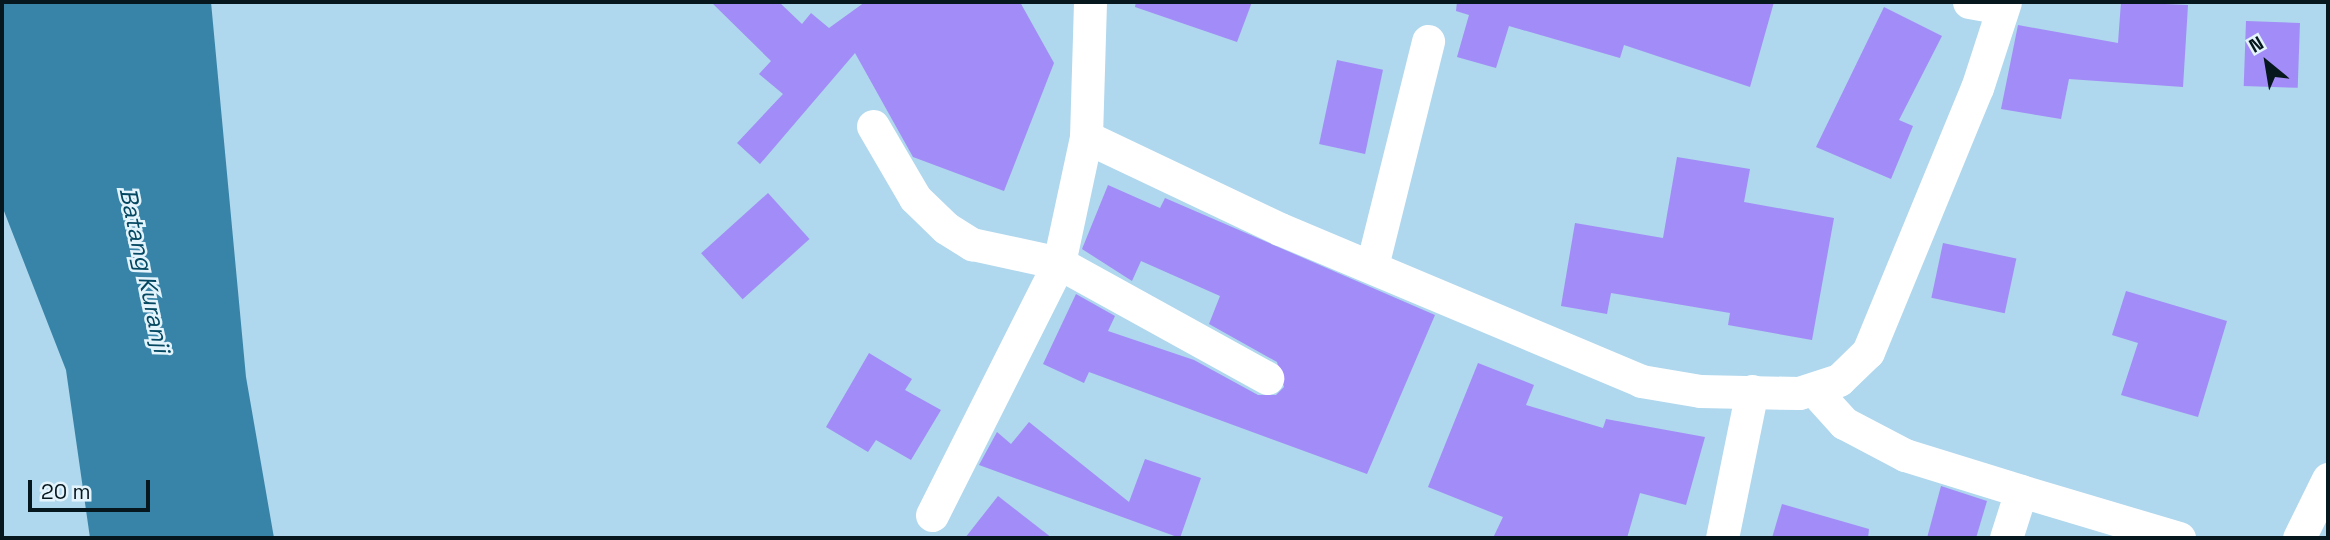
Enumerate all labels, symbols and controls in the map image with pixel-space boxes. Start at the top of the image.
north arrow [2232,28,2302,98]
text: N [2244,30,2268,58]
water label: Batang Kuranji [113,185,177,355]
scale bar [32,466,154,510]
text: 20 m [41,478,91,505]

